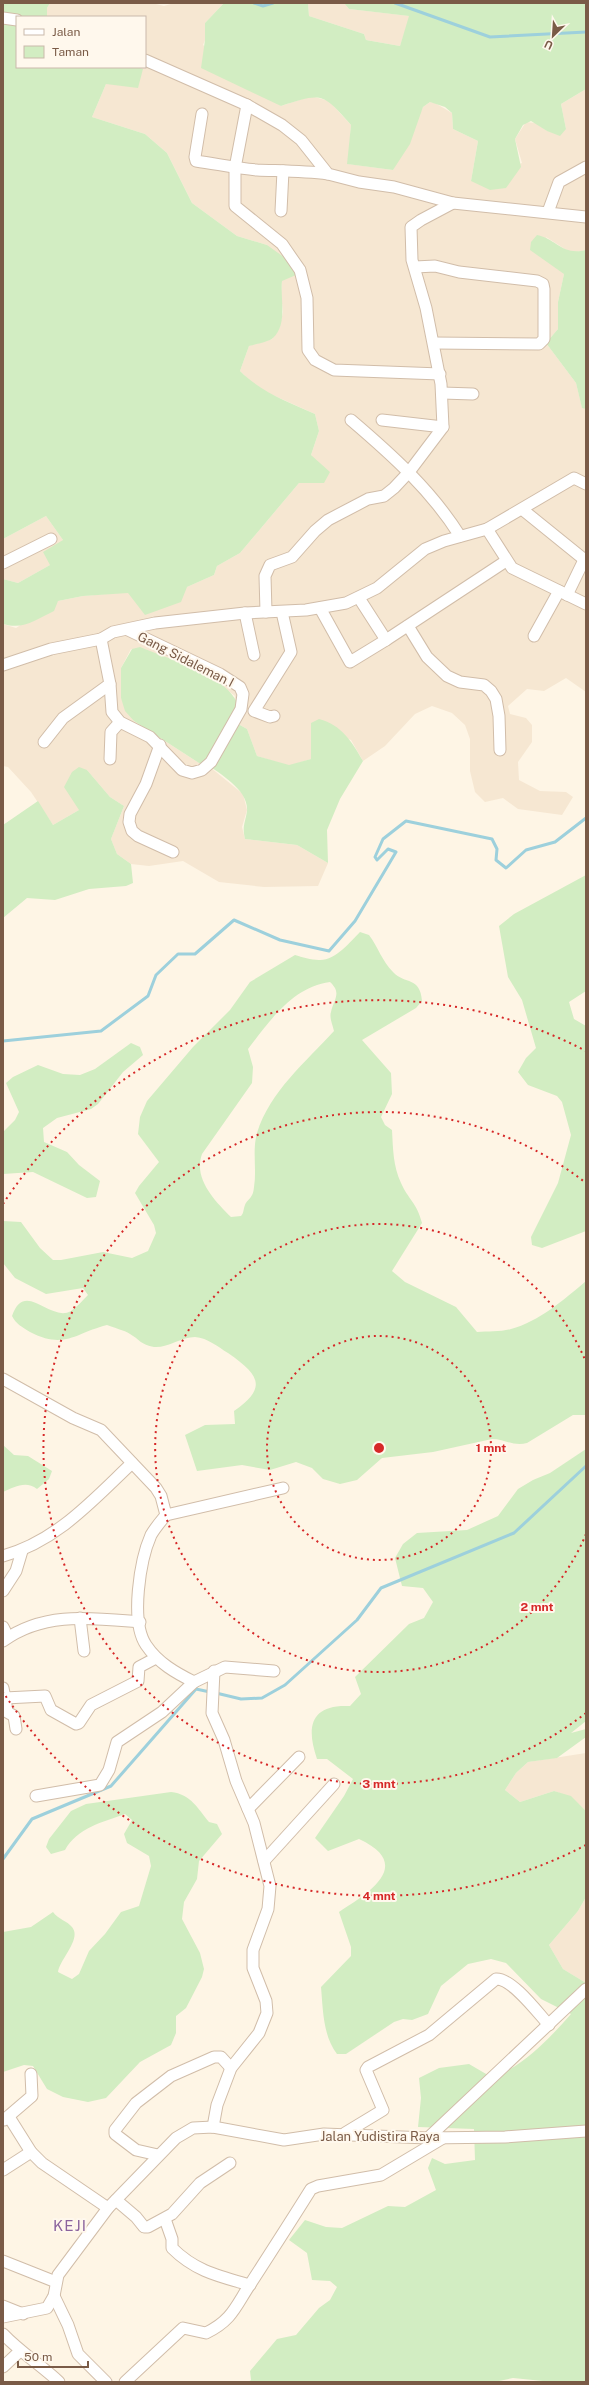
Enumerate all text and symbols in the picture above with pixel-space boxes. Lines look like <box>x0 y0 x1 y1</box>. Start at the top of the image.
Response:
legend <box>16 16 146 68</box>
north arrow <box>533 16 573 56</box>
text: Jalan <box>52 25 81 39</box>
text: U <box>543 38 555 52</box>
text: Taman <box>52 45 89 59</box>
street label: Gang Sidaleman I <box>135 629 236 690</box>
centre of rings <box>372 1441 386 1455</box>
text: 1 mnt <box>476 1441 506 1455</box>
text: 2 mnt <box>521 1600 553 1614</box>
text: 3 mnt <box>362 1777 396 1791</box>
text: 4 mnt <box>362 1889 396 1903</box>
street label: Jalan Yudistira Raya <box>320 2129 440 2144</box>
district label: KEJI <box>53 2217 87 2234</box>
scale bar <box>18 2343 88 2369</box>
text: 50 m <box>24 2350 52 2364</box>

